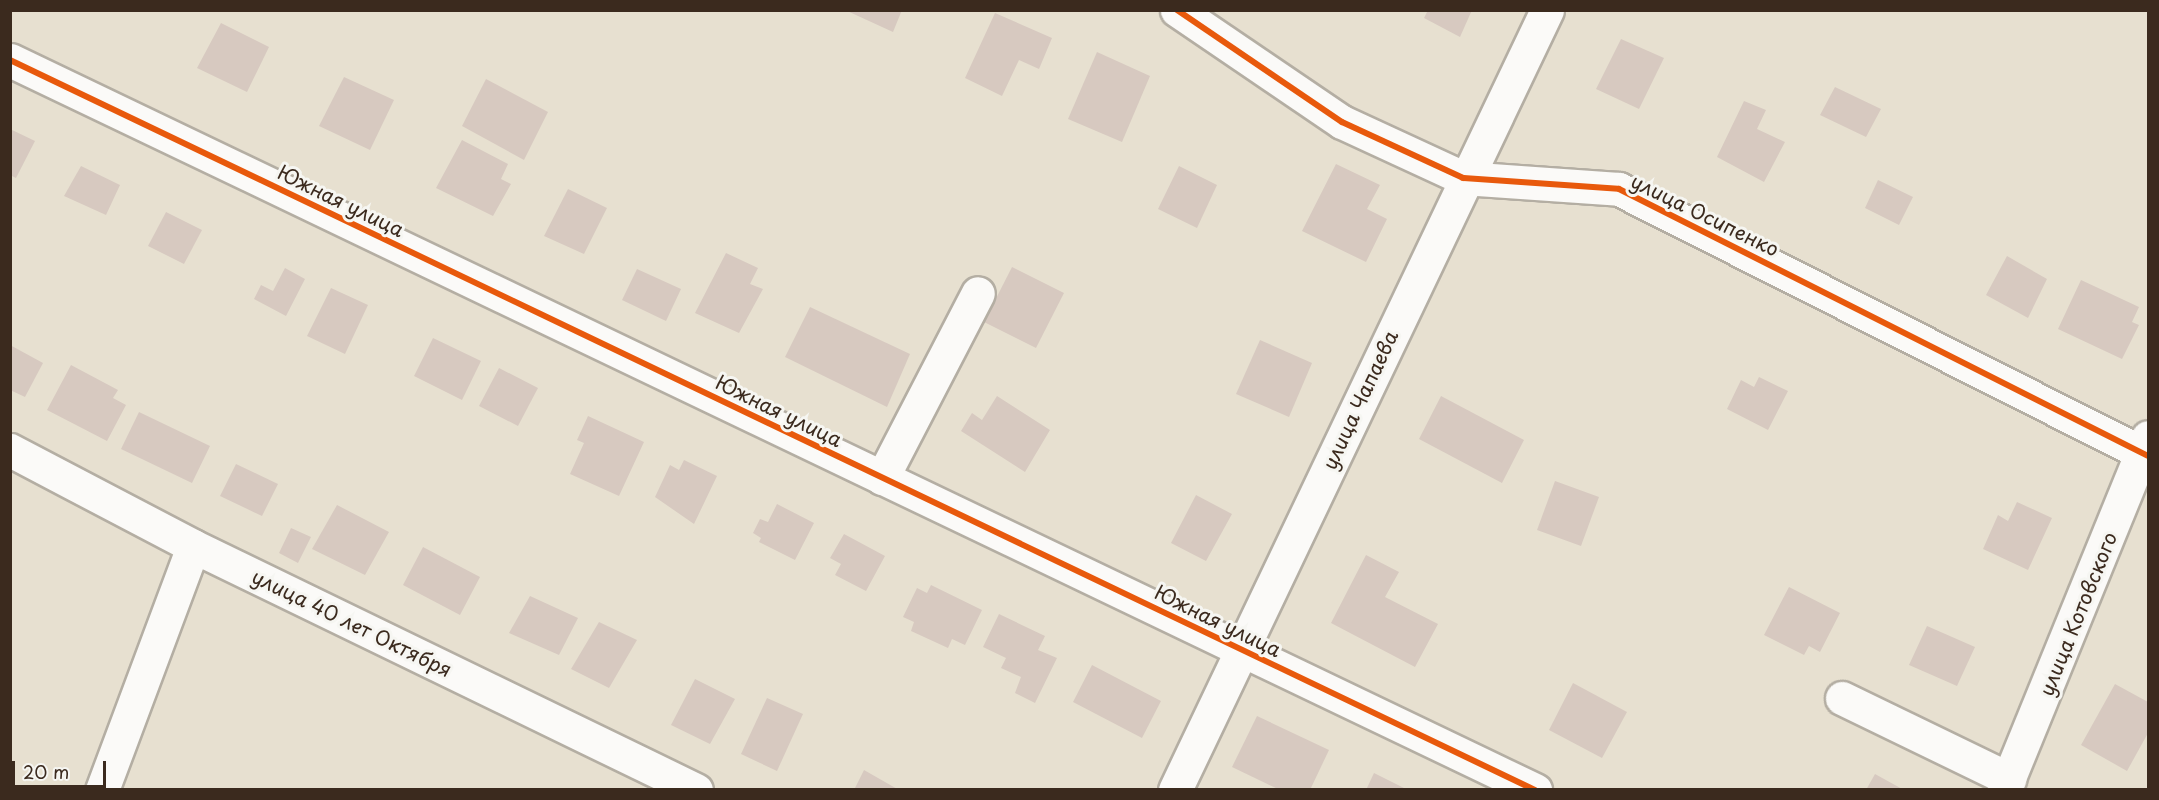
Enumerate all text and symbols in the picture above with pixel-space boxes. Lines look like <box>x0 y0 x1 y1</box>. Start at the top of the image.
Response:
street label: Южная улица <box>273 160 409 242</box>
street label: улица Осипенко <box>1627 169 1783 261</box>
street label: улица Чапаева <box>1317 326 1403 474</box>
street label: Южная улица <box>711 370 847 452</box>
street label: улица Котовского <box>2034 528 2122 700</box>
street label: улица 40 лет Октября <box>247 564 457 682</box>
street label: Южная улица <box>1150 580 1286 662</box>
scale bar <box>15 749 110 787</box>
text: 20 m <box>23 758 69 785</box>

